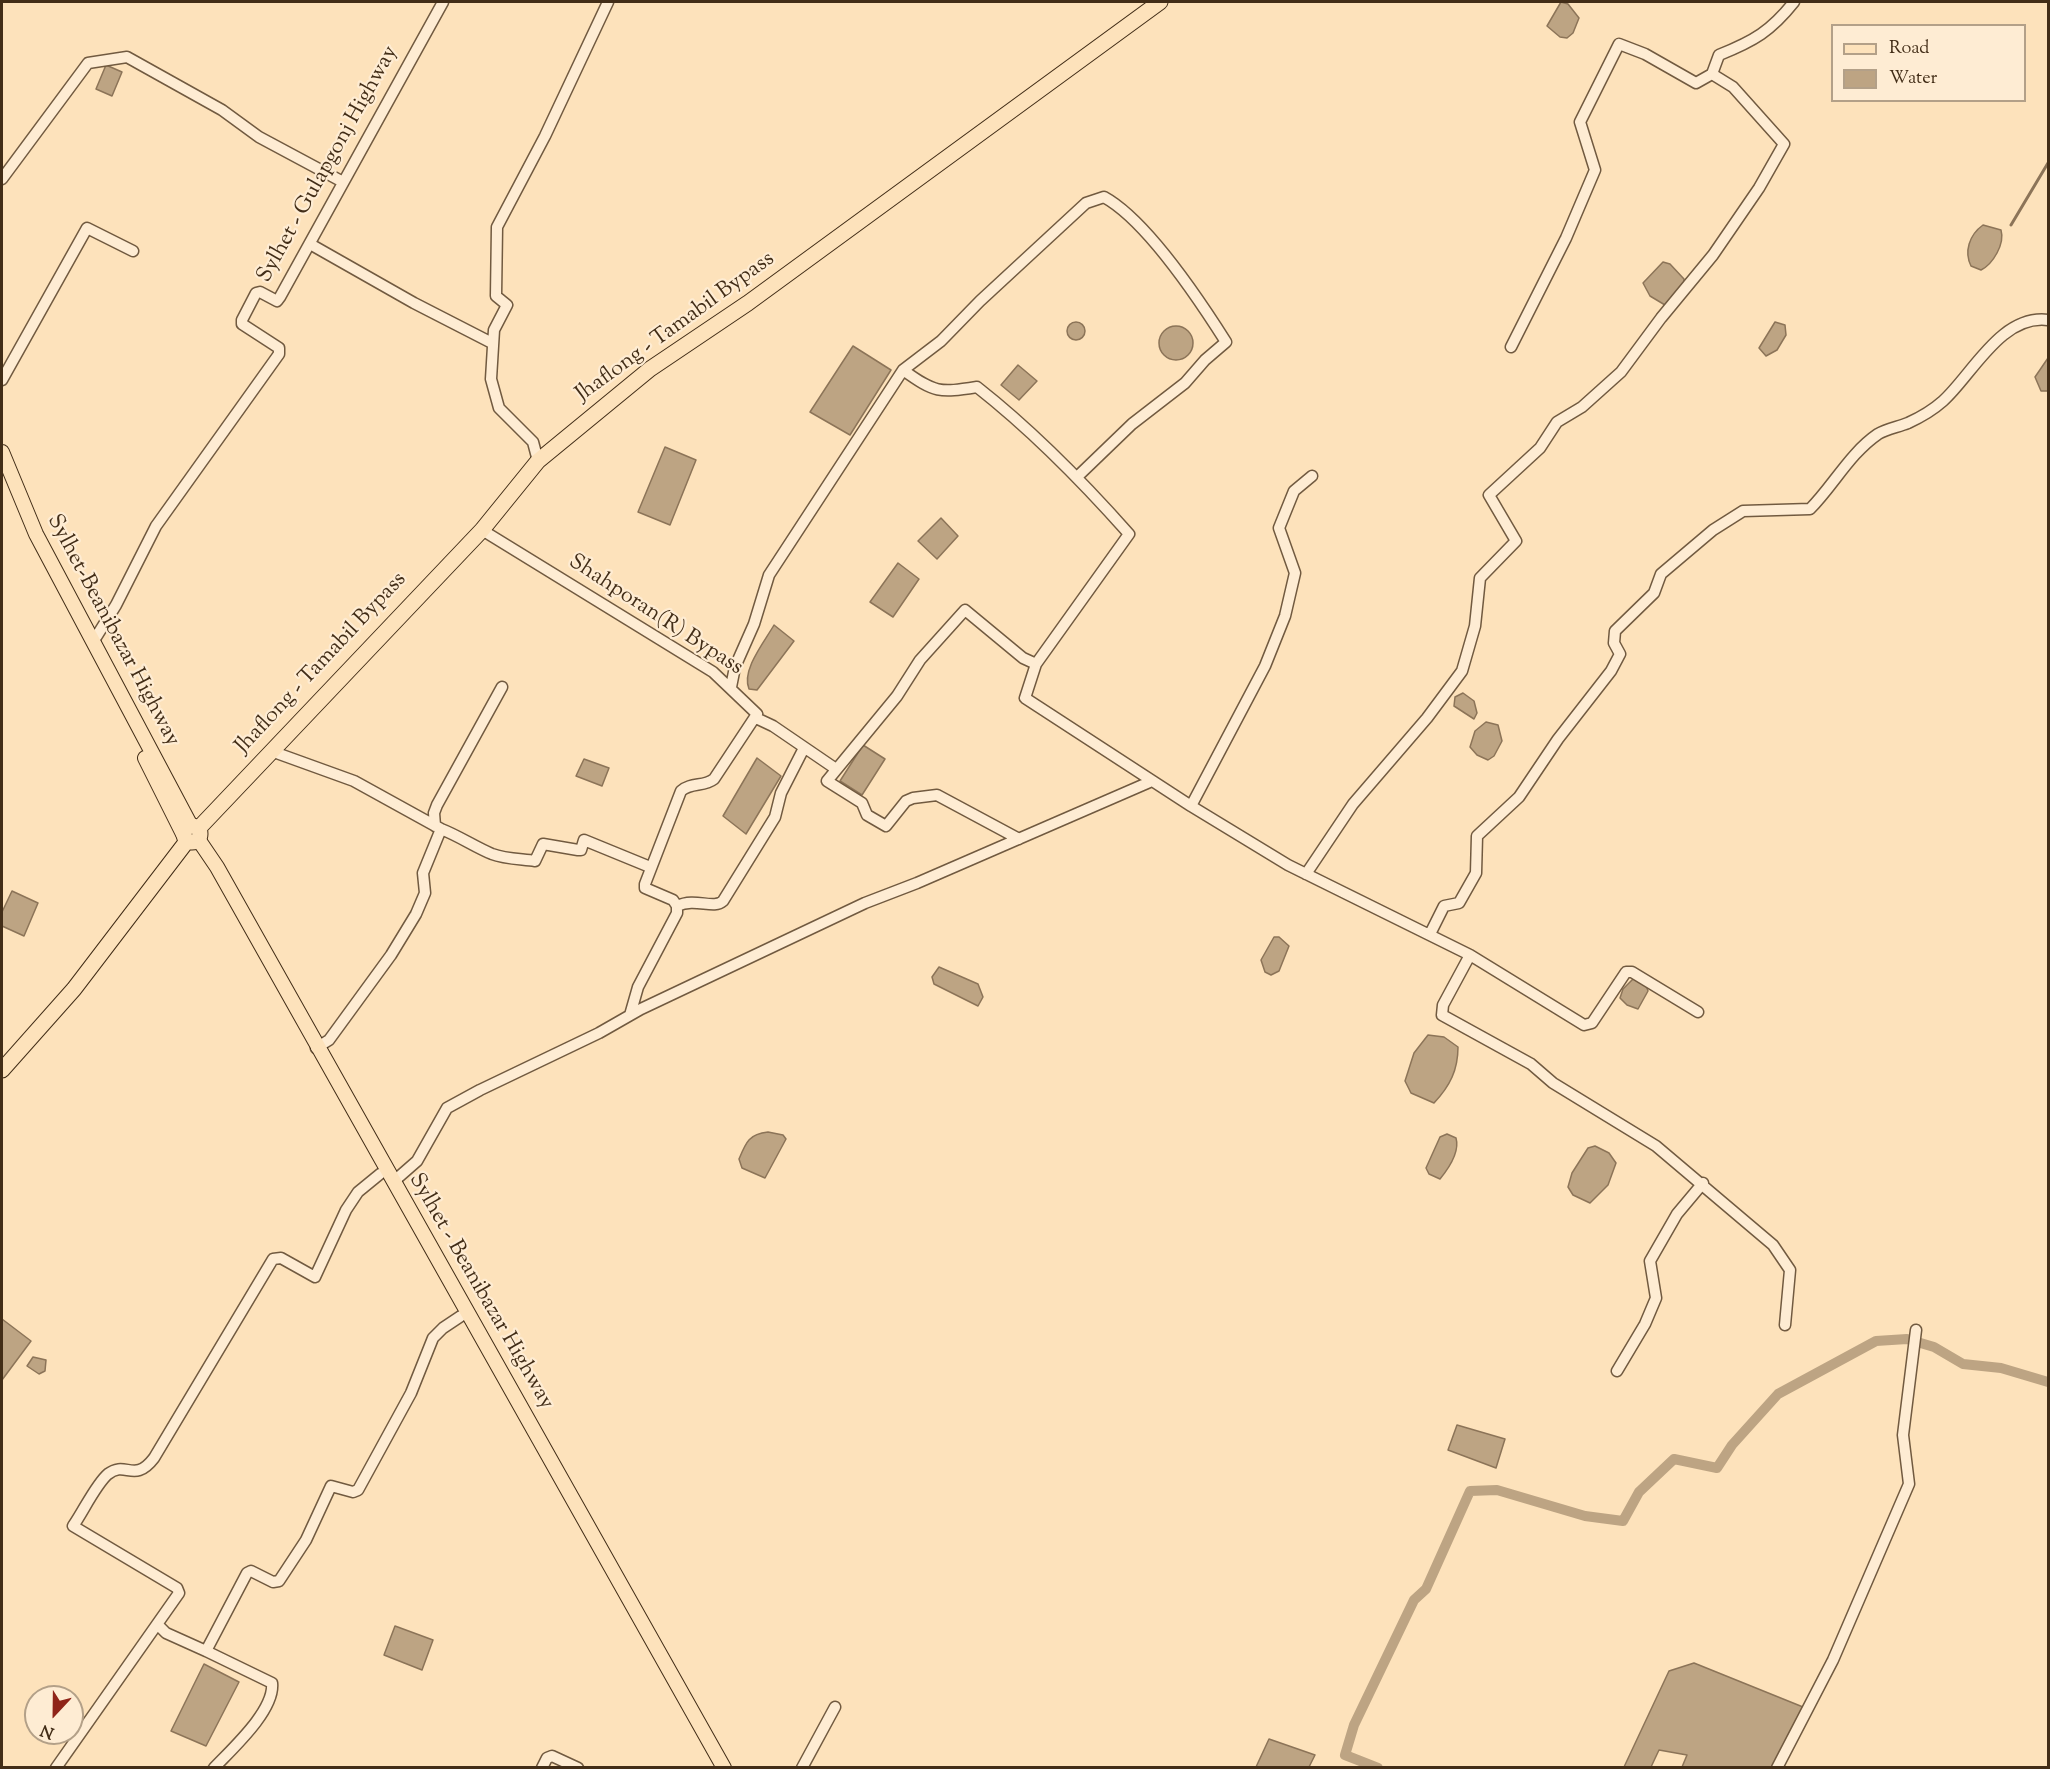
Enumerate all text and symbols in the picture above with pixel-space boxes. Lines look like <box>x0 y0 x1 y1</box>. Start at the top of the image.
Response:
legend <box>1831 24 2026 102</box>
text: Road <box>1889 36 1929 62</box>
street label: Sylhet - Gulapgonj Highway <box>253 42 405 288</box>
text: Water <box>1889 66 1937 92</box>
street label: Jhaflong - Tamabil Bypass <box>572 247 780 409</box>
street label: Sylhet-Beanibazar Highway <box>40 511 184 751</box>
street label: Shahporan(R) Bypass <box>563 550 747 682</box>
street label: Jhaflong - Tamabil Bypass <box>231 568 413 760</box>
street label: Sylhet - Beanibazar Highway <box>402 1169 558 1415</box>
north arrow <box>24 1685 84 1745</box>
text: N <box>38 1717 58 1743</box>

